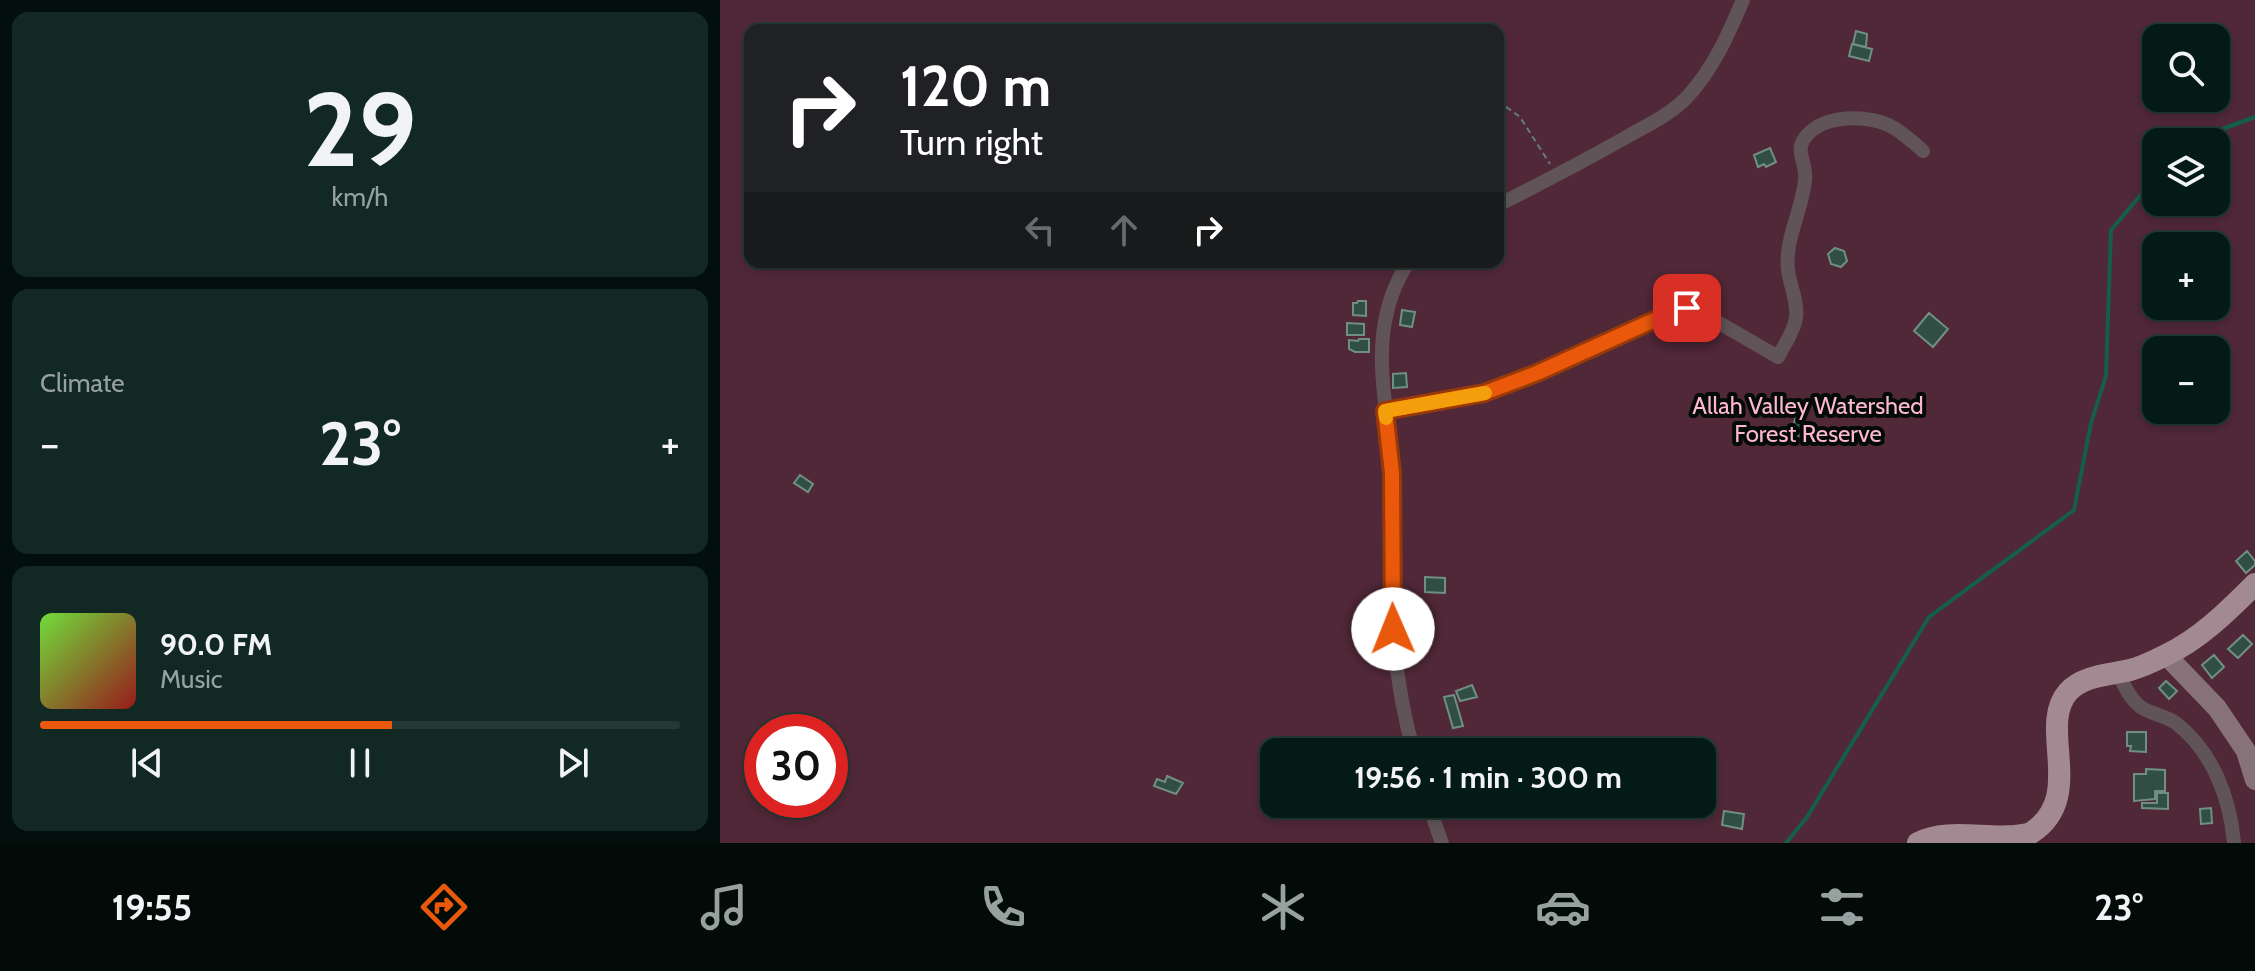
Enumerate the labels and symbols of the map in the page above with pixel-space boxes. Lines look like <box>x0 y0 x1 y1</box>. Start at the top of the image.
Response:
pin <box>1653 274 1721 342</box>
park label: Allah Valley Watershed Forest Reserve <box>1692 391 1924 448</box>
position arrow <box>1351 587 1435 671</box>
speed limit sign: 30 <box>744 714 848 818</box>

